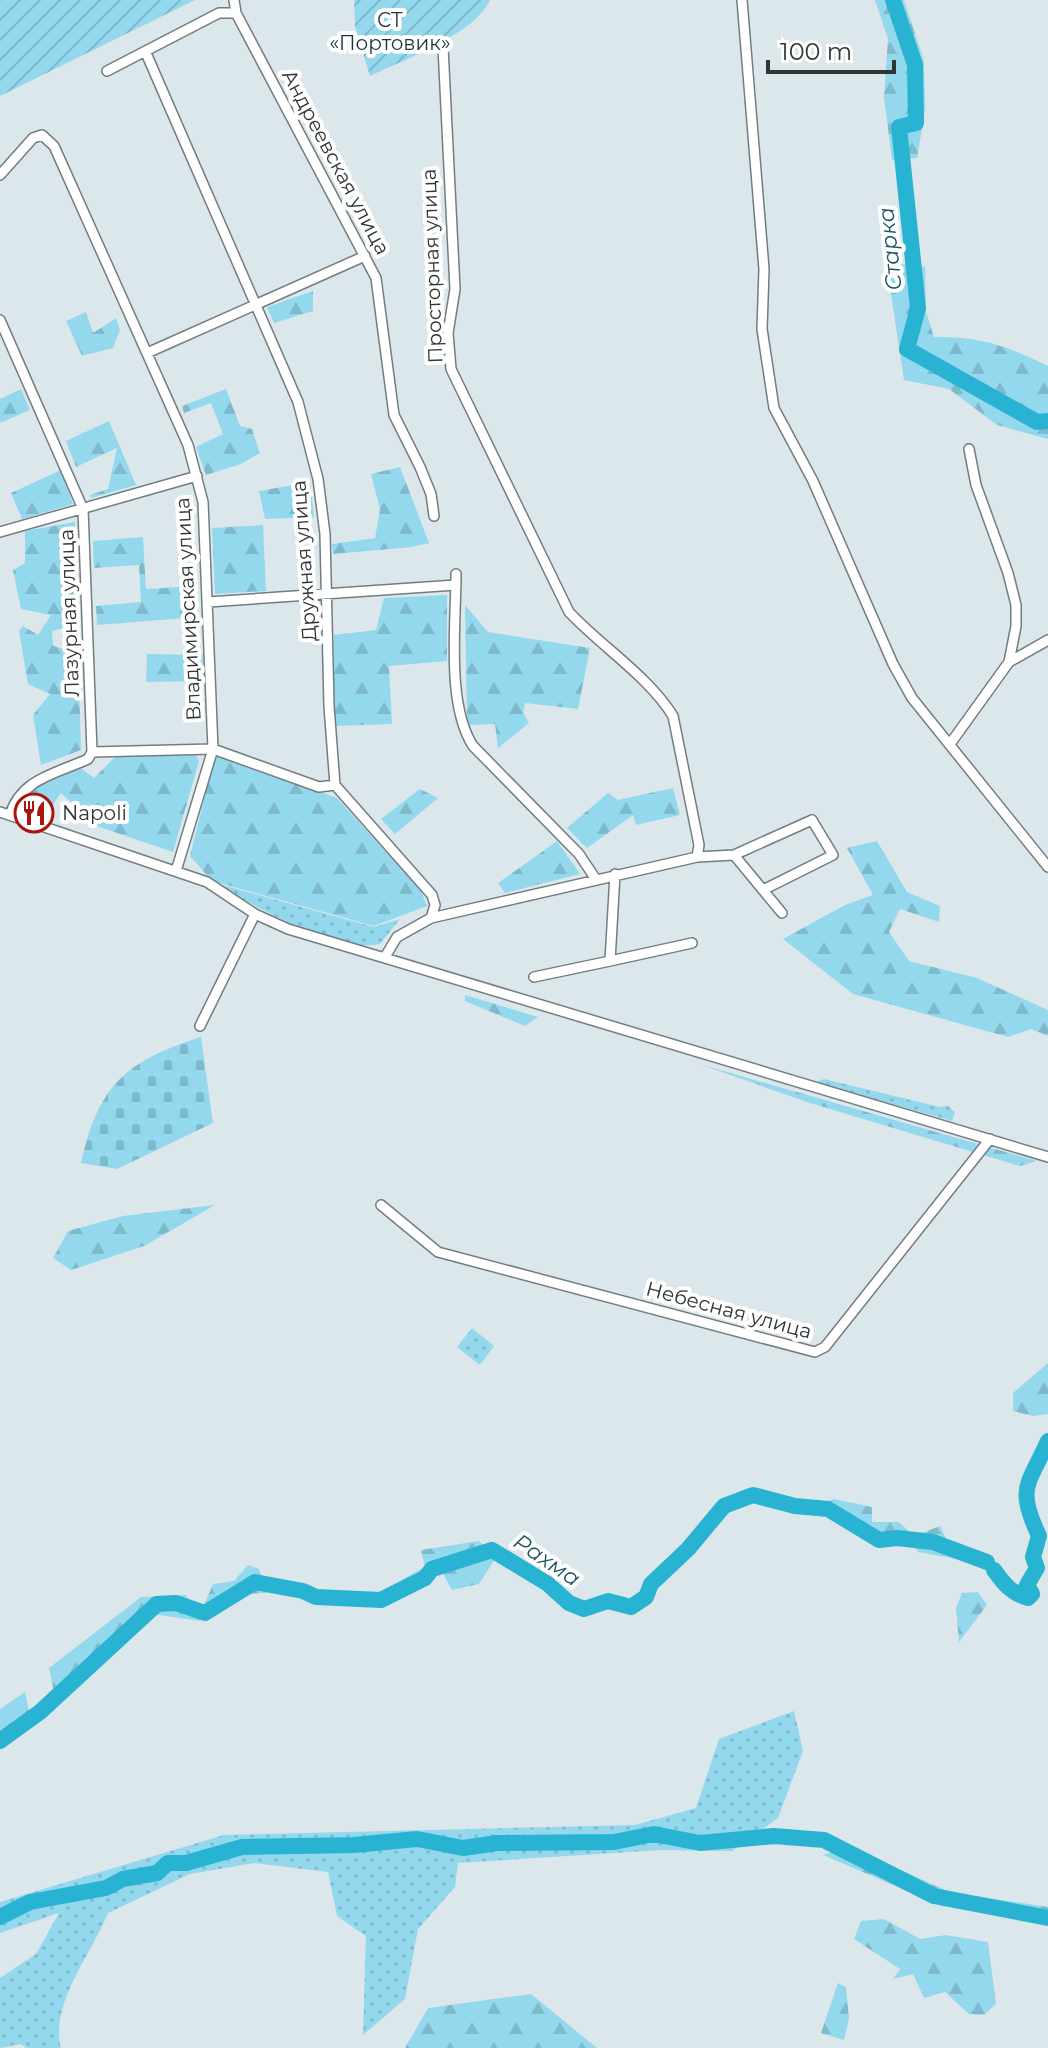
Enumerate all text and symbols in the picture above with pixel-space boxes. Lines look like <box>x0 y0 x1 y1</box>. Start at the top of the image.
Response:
park label: СТ «Портовик» <box>330 8 450 55</box>
scale bar <box>768 24 894 74</box>
text: 100 m <box>780 37 852 66</box>
street label: Андреевская улица <box>277 65 395 259</box>
street label: Просторная улица <box>417 168 447 364</box>
water label: Старка <box>872 206 908 292</box>
street label: Дружная улица <box>286 480 322 642</box>
street label: Владимирская улица <box>170 497 206 721</box>
street label: Лазурная улица <box>54 529 84 697</box>
restaurant icon: Napoli <box>13 792 55 834</box>
place label: Napoli <box>62 801 127 825</box>
street label: Небесная улица <box>644 1276 814 1344</box>
water label: Рахма <box>508 1528 586 1592</box>

